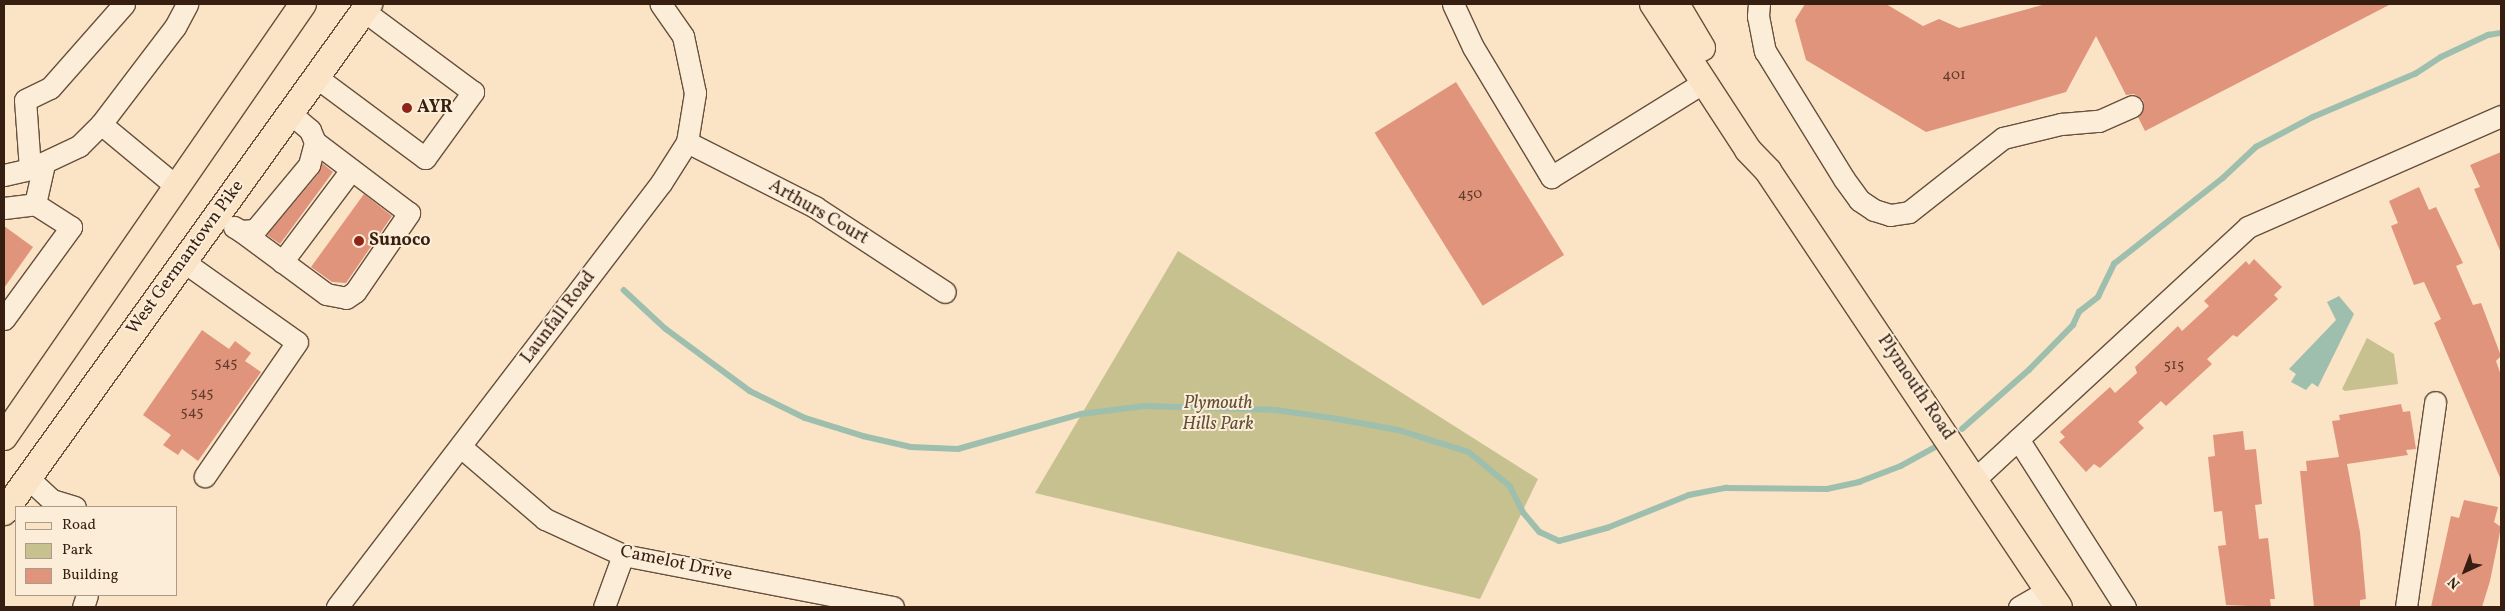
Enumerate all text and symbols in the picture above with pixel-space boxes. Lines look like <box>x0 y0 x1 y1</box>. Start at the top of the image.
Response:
house number: 401 <box>1942 67 1966 85</box>
place label: AYR <box>417 97 453 119</box>
marker: AYR <box>401 102 413 114</box>
street label: Arthurs Court <box>764 176 872 250</box>
street label: West Germantown Pike <box>123 177 249 339</box>
house number: 450 <box>1458 186 1482 204</box>
place label: Sunoco <box>369 230 431 252</box>
marker: Sunoco <box>353 235 365 247</box>
street label: Launfall Road <box>517 268 601 368</box>
street label: Plymouth Road <box>1872 331 1958 445</box>
house number: 545 <box>215 355 237 373</box>
house number: 515 <box>2164 357 2184 375</box>
house number: 545 <box>191 385 213 403</box>
park label: Plymouth Hills Park <box>1182 394 1254 436</box>
house number: 545 <box>181 404 203 422</box>
legend <box>15 506 178 596</box>
text: Road <box>62 515 96 536</box>
text: Park <box>62 540 93 561</box>
street label: Camelot Drive <box>618 542 734 586</box>
north arrow <box>2440 546 2490 596</box>
text: Building <box>62 565 118 586</box>
text: N <box>2444 572 2465 593</box>

